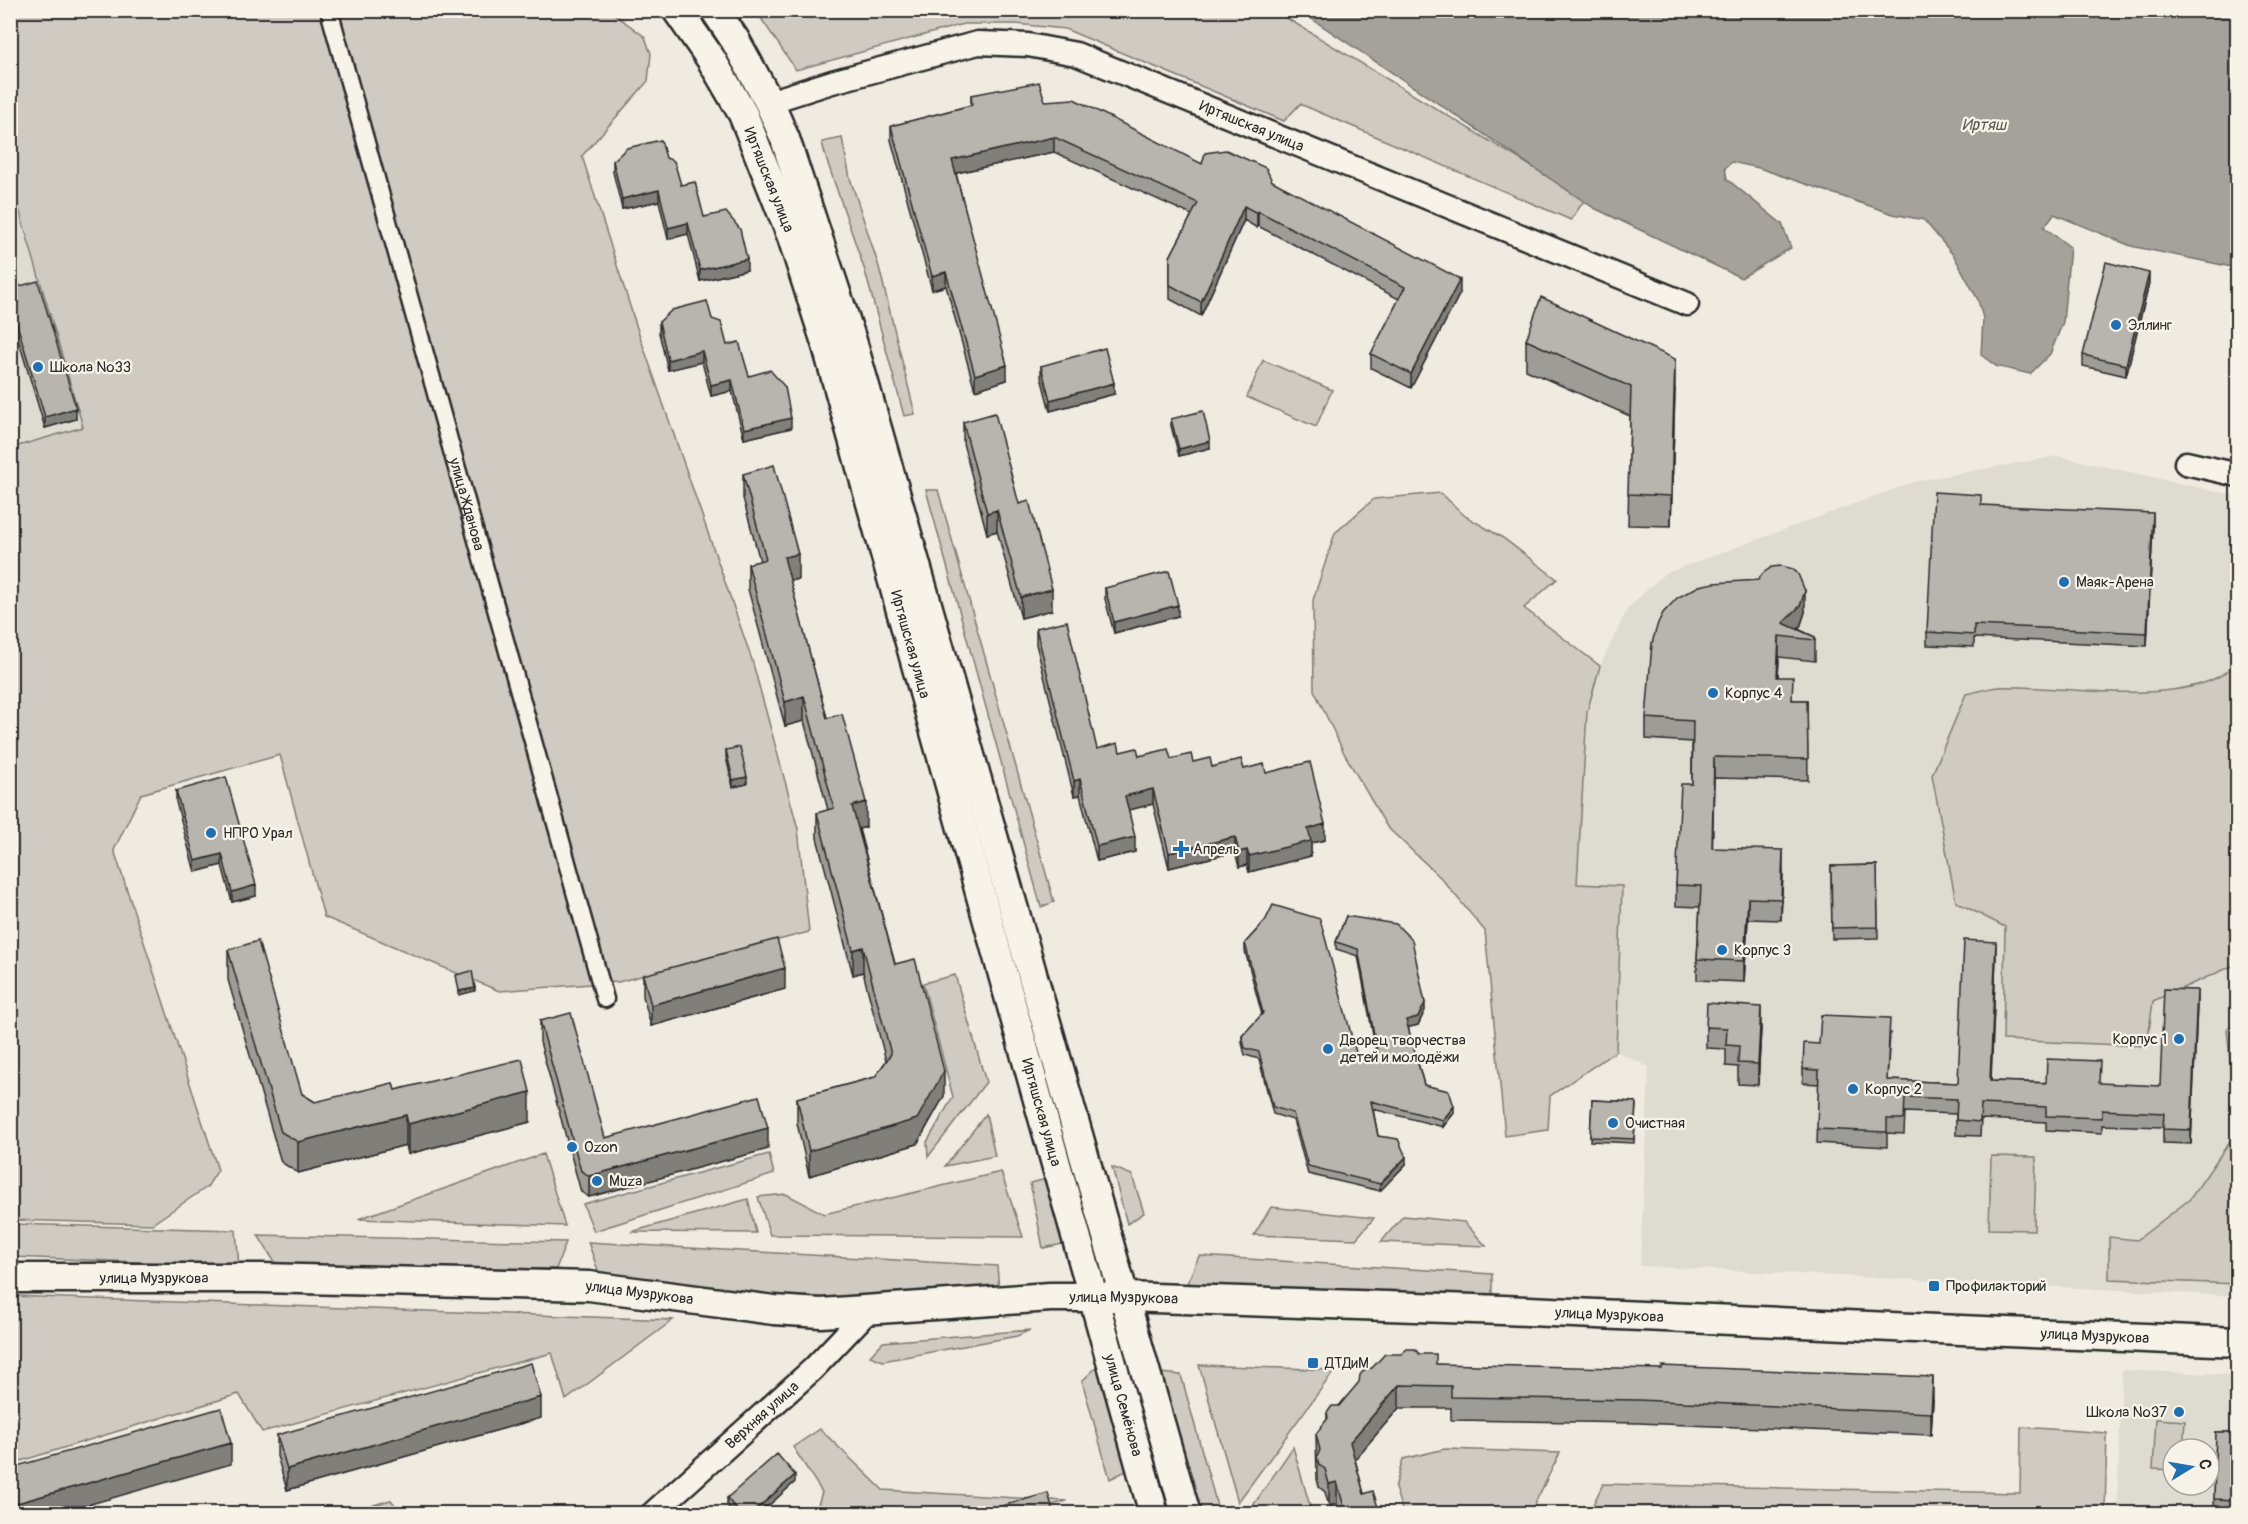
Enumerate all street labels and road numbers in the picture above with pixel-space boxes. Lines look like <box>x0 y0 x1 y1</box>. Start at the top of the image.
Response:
street label: Иртяшская улица <box>1196 96 1307 156</box>
street label: Иртяшская улица <box>739 125 798 235</box>
street label: улица Жданова <box>444 455 488 553</box>
street label: Иртяшская улица <box>886 588 934 701</box>
street label: Иртяшская улица <box>1017 1056 1065 1169</box>
street label: улица Музрукова <box>99 1269 208 1288</box>
street label: улица Музрукова <box>584 1277 695 1309</box>
street label: улица Музрукова <box>1068 1288 1178 1309</box>
street label: улица Музрукова <box>1554 1303 1664 1327</box>
street label: улица Музрукова <box>2039 1324 2150 1348</box>
street label: улица Семёнова <box>1099 1351 1146 1459</box>
street label: Верхняя улица <box>721 1377 803 1453</box>

